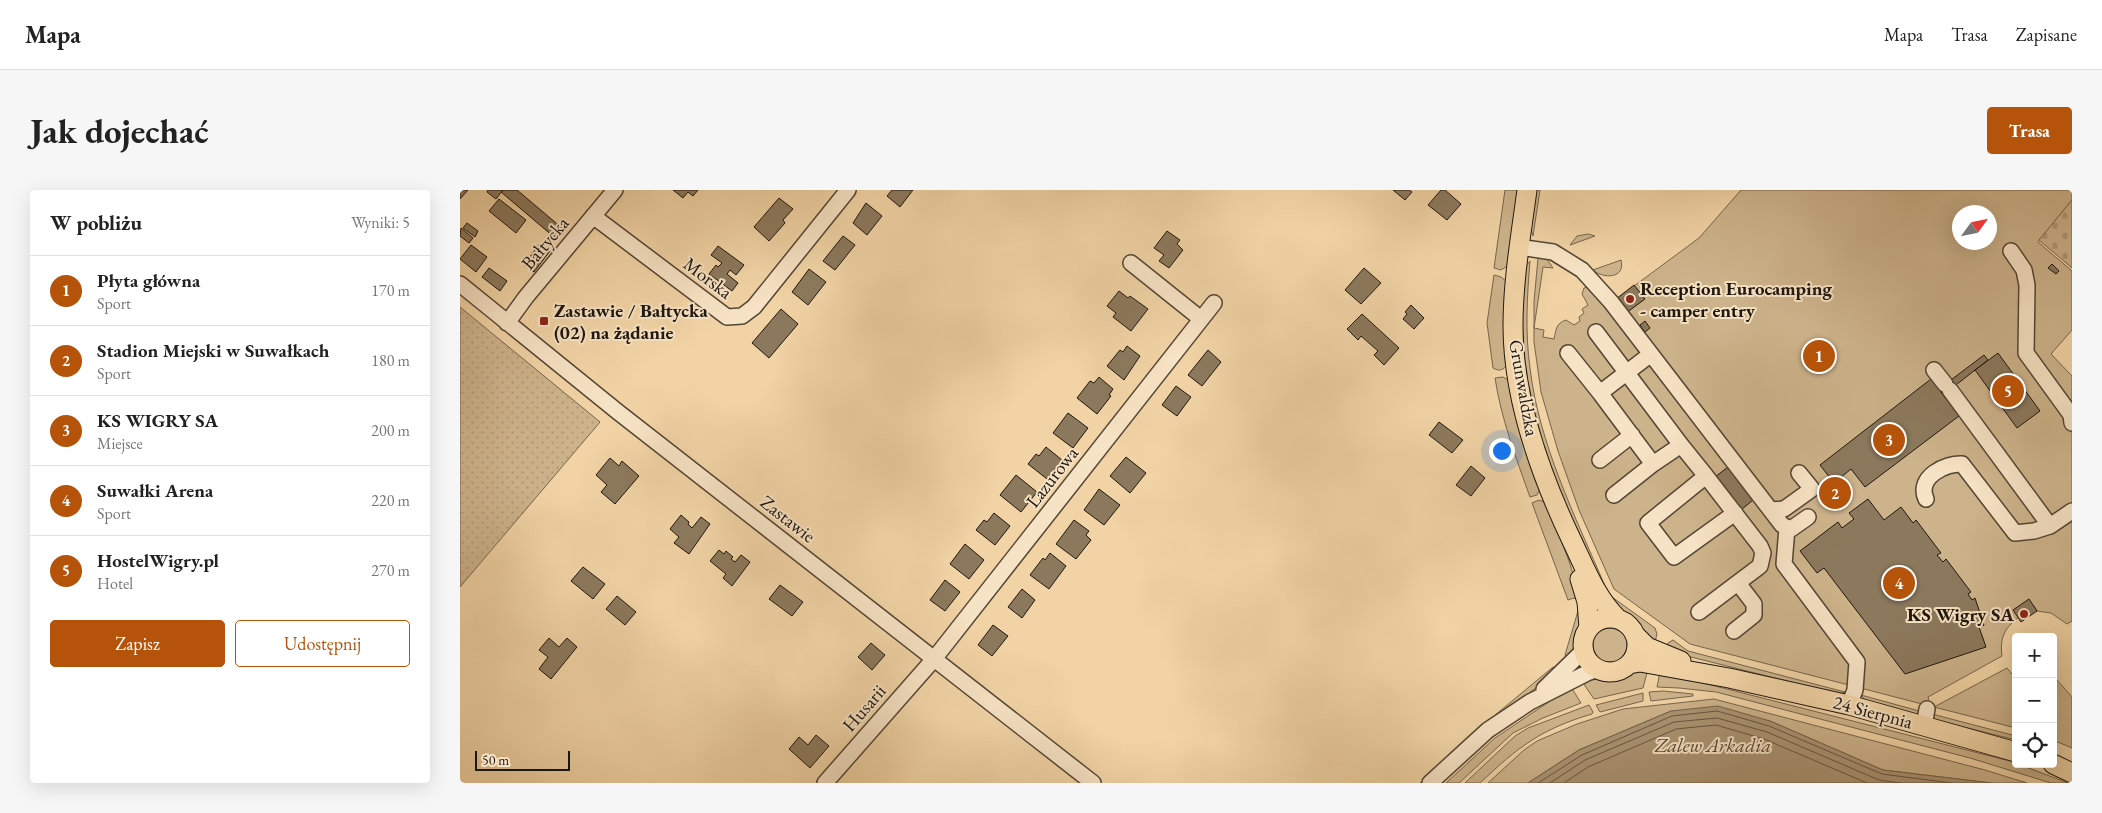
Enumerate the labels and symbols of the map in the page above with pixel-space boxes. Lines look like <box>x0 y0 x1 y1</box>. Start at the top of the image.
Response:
north arrow <box>1952 205 1997 250</box>
street label: Bałtycka <box>515 211 575 275</box>
street label: Morska <box>678 251 738 305</box>
place label: Reception Eurocamping - camper entry <box>1640 276 1832 323</box>
marker: Reception Eurocamping - camper entry <box>1624 293 1636 305</box>
place label: Zastawie / Bałtycka (02) na żądanie <box>554 298 708 345</box>
marker: Zastawie / Bałtycka (02) na żądanie <box>538 315 550 327</box>
pin: 1 <box>1803 337 1835 375</box>
street label: Grunwaldzka <box>1503 338 1545 439</box>
pin: 5 <box>1992 372 2024 410</box>
pin: 3 <box>1873 421 1905 459</box>
your location <box>1489 438 1515 464</box>
street label: Lazurowa <box>1020 441 1084 513</box>
pin: 2 <box>1819 474 1851 512</box>
street label: Zastawie <box>755 490 821 548</box>
pin: 4 <box>1883 564 1915 602</box>
place label: KS Wigry SA <box>1907 602 2014 627</box>
marker: KS Wigry SA <box>2018 608 2030 620</box>
street label: Husarii <box>837 679 892 737</box>
street label: 24 Sierpnia <box>1830 689 1916 735</box>
water label: Zalew Arkadia <box>1654 732 1771 758</box>
scale bar <box>475 748 570 771</box>

